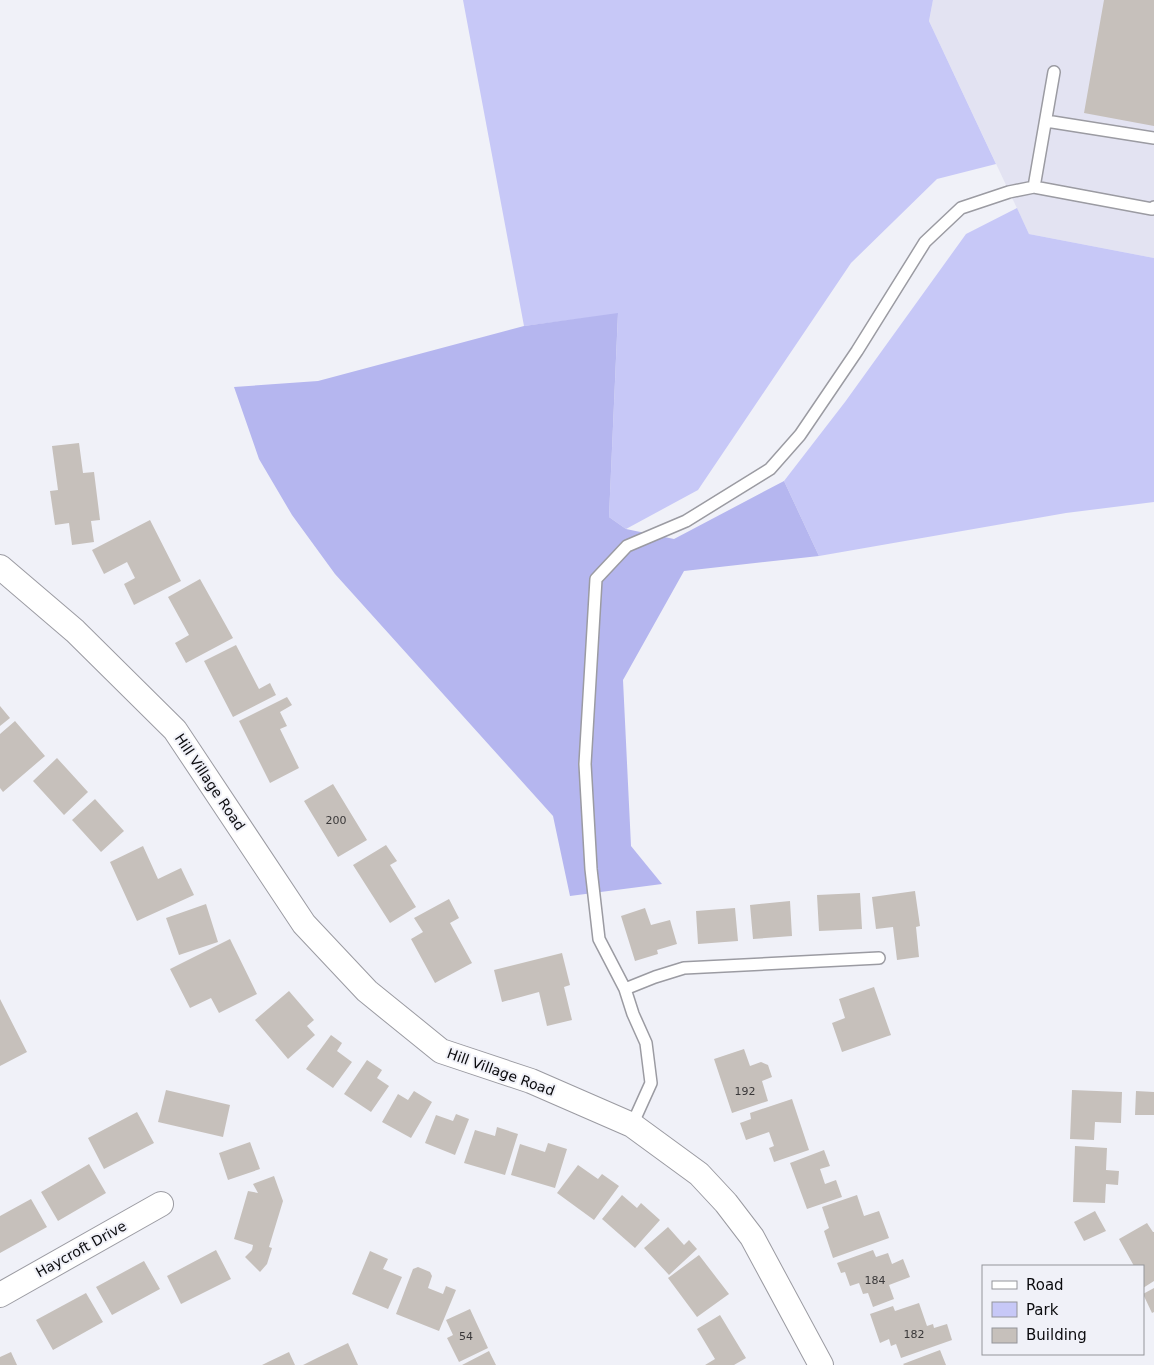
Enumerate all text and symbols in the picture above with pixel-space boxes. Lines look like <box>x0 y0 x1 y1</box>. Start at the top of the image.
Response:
street label: Hill Village Road <box>172 731 248 833</box>
house number: 200 <box>326 814 347 827</box>
street label: Hill Village Road <box>445 1045 557 1099</box>
house number: 192 <box>735 1085 756 1098</box>
street label: Haycroft Drive <box>33 1218 129 1280</box>
legend <box>982 1265 1144 1355</box>
house number: 184 <box>865 1274 886 1287</box>
text: Road <box>1026 1276 1064 1294</box>
text: Park <box>1026 1301 1059 1319</box>
text: Building <box>1026 1326 1087 1344</box>
house number: 182 <box>904 1328 925 1341</box>
house number: 54 <box>459 1330 473 1343</box>

